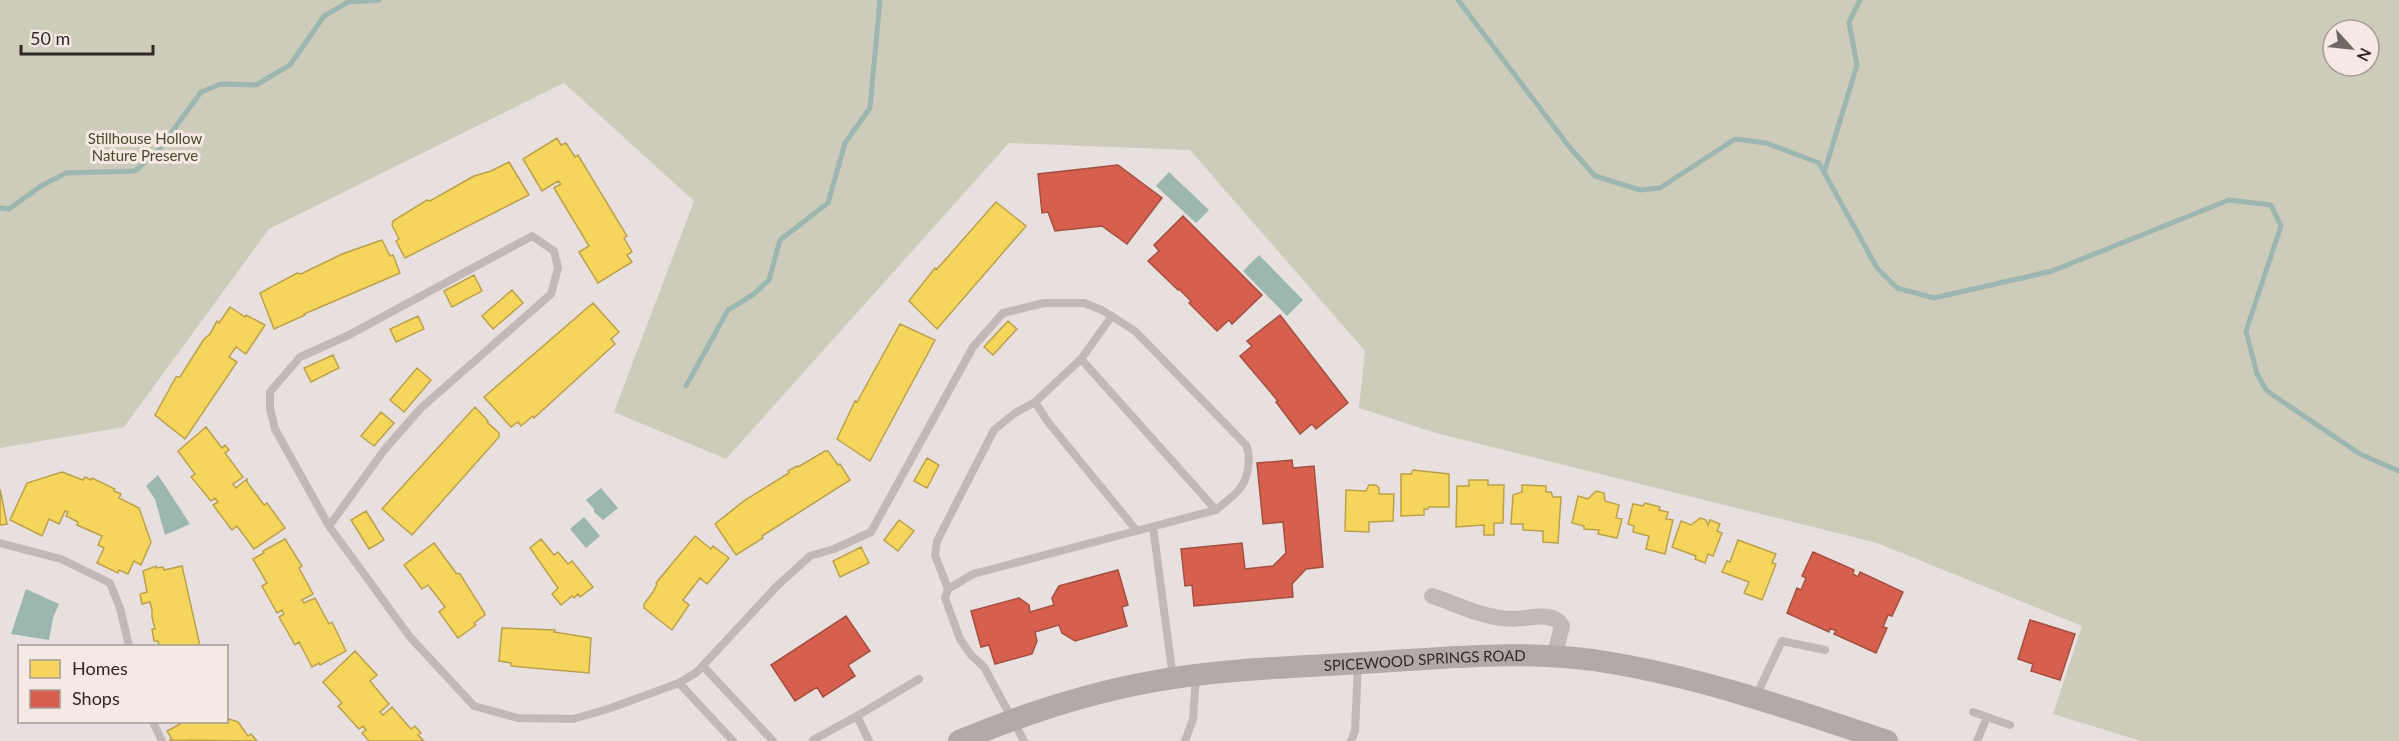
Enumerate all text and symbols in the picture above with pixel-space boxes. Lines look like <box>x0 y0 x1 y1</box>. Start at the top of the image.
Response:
scale bar <box>21 18 153 56</box>
north arrow <box>2321 18 2381 78</box>
text: 50 m <box>30 27 70 49</box>
text: N <box>2354 45 2376 65</box>
park label: Stillhouse Hollow Nature Preserve <box>88 129 203 164</box>
legend <box>18 645 228 723</box>
street label: SPICEWOOD SPRINGS ROAD <box>1323 646 1526 674</box>
text: Homes <box>72 657 128 679</box>
text: Shops <box>72 687 120 709</box>

